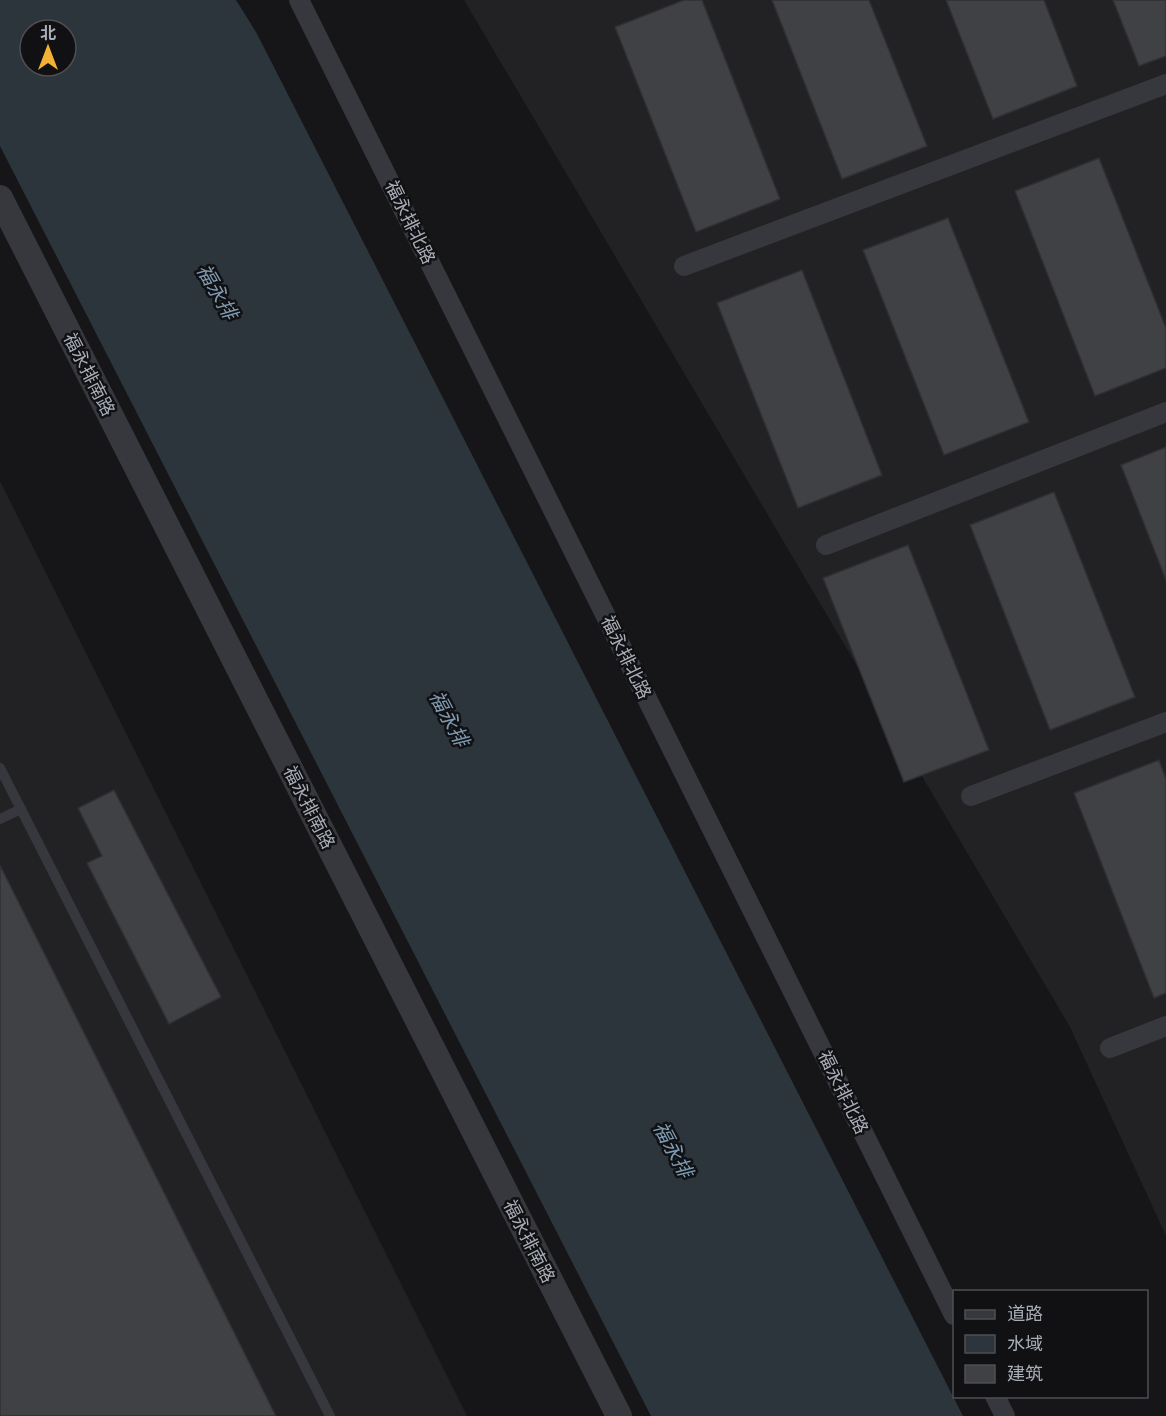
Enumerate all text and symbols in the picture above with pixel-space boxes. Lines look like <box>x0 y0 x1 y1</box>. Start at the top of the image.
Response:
north arrow <box>18 18 78 78</box>
text: 北 <box>40 23 56 42</box>
street label: 福永排北路 <box>381 177 441 267</box>
water label: 福永排 <box>193 259 245 326</box>
street label: 福永排南路 <box>60 329 120 419</box>
street label: 福永排北路 <box>597 612 657 702</box>
water label: 福永排 <box>425 686 476 753</box>
street label: 福永排南路 <box>280 762 340 852</box>
street label: 福永排北路 <box>814 1047 874 1137</box>
water label: 福永排 <box>649 1117 700 1184</box>
street label: 福永排南路 <box>500 1196 560 1286</box>
legend <box>953 1290 1148 1398</box>
text: 道路 <box>1007 1302 1043 1324</box>
text: 水域 <box>1007 1332 1043 1354</box>
text: 建筑 <box>1007 1362 1043 1384</box>

